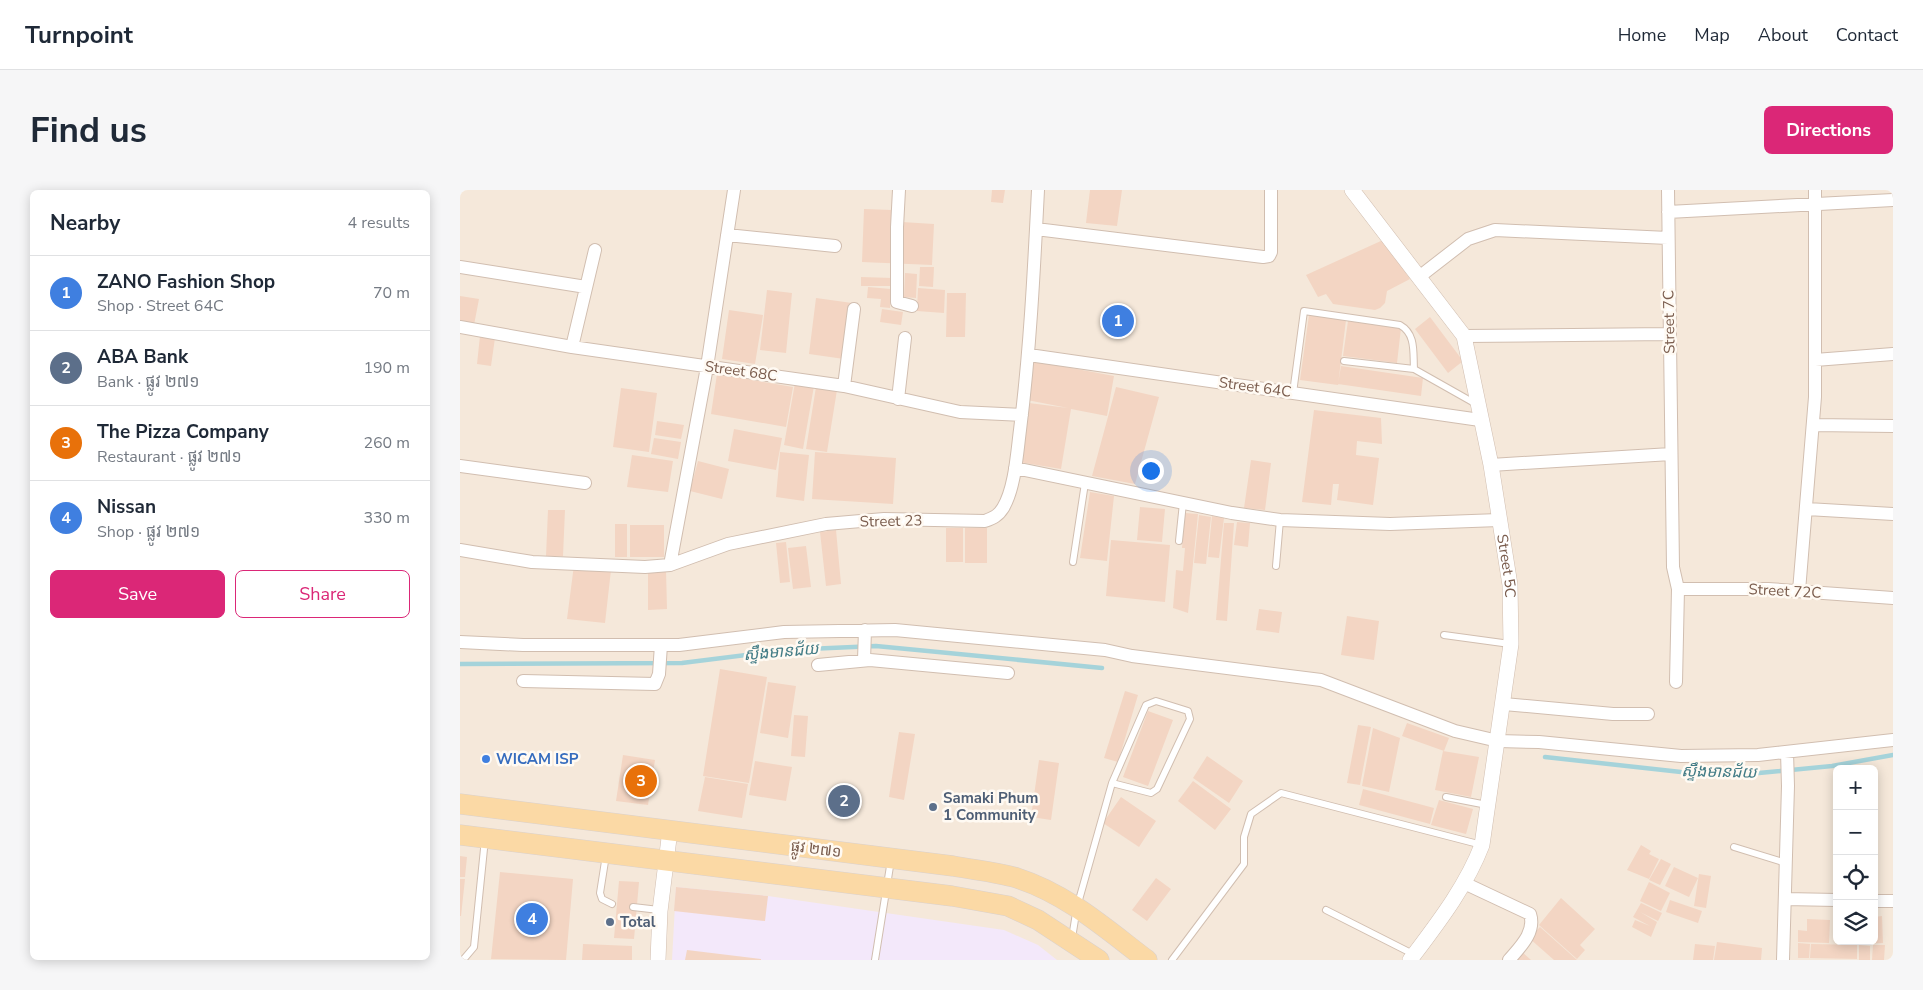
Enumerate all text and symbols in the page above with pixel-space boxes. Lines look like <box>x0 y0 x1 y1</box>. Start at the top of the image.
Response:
text: Turnpoint <box>25 19 133 51</box>
text: Home <box>1618 23 1666 47</box>
text: Map <box>1694 23 1730 47</box>
text: About <box>1758 23 1808 47</box>
text: Contact <box>1836 23 1898 47</box>
button: Directions <box>1764 106 1893 154</box>
text: Find us <box>30 107 147 154</box>
text: Nearby <box>50 209 120 237</box>
text: 4 results <box>348 212 410 234</box>
text: ZANO Fashion Shop <box>97 269 275 295</box>
text: 1 <box>61 282 71 304</box>
text: 70 m <box>373 282 410 304</box>
street label: Street 7C <box>1658 290 1680 354</box>
text: Shop · Street 64C <box>97 295 224 317</box>
pin: 1 <box>1102 302 1134 340</box>
text: ABA Bank <box>97 344 188 370</box>
street label: Street 68C <box>704 356 778 386</box>
text: 2 <box>61 357 71 379</box>
text: 190 m <box>363 357 410 379</box>
text: Bank · ផ្លូវ ២៧១ <box>97 371 199 393</box>
street label: Street 64C <box>1218 372 1292 402</box>
text: The Pizza Company <box>97 419 269 445</box>
text: 3 <box>61 432 71 454</box>
text: 260 m <box>363 432 410 454</box>
text: Restaurant · ផ្លូវ ២៧១ <box>97 446 242 468</box>
your location <box>1138 458 1164 484</box>
text: Nissan <box>97 494 156 520</box>
text: 4 <box>61 507 71 529</box>
text: 330 m <box>363 507 410 529</box>
street label: Street 23 <box>859 510 923 532</box>
text: Shop · ផ្លូវ ២៧១ <box>97 521 200 543</box>
street label: Street 5C <box>1492 533 1520 598</box>
button: Save <box>50 570 225 618</box>
button: Share <box>235 570 410 618</box>
street label: Street 72C <box>1748 579 1822 603</box>
water label: ស្ទឹងមានជ័យ <box>743 638 821 666</box>
place label: WICAM ISP <box>496 749 579 769</box>
marker: WICAM ISP <box>480 753 492 765</box>
water label: ស្ទឹងមានជ័យ <box>1681 760 1759 784</box>
pin: 3 <box>625 762 657 800</box>
map controls <box>1833 765 1878 945</box>
button: + <box>1833 765 1878 810</box>
pin: 2 <box>828 782 860 820</box>
place label: Samaki Phum 1 Community <box>943 788 1038 825</box>
marker: Samaki Phum 1 Community <box>927 801 939 813</box>
button: − <box>1833 810 1878 855</box>
street label: ផ្លូវ ២៧១ <box>789 836 842 865</box>
button: locate <box>1833 855 1878 900</box>
pin: 4 <box>516 900 548 938</box>
button: layers <box>1833 900 1878 945</box>
place label: Total <box>620 912 656 932</box>
marker: Total <box>604 916 616 928</box>

